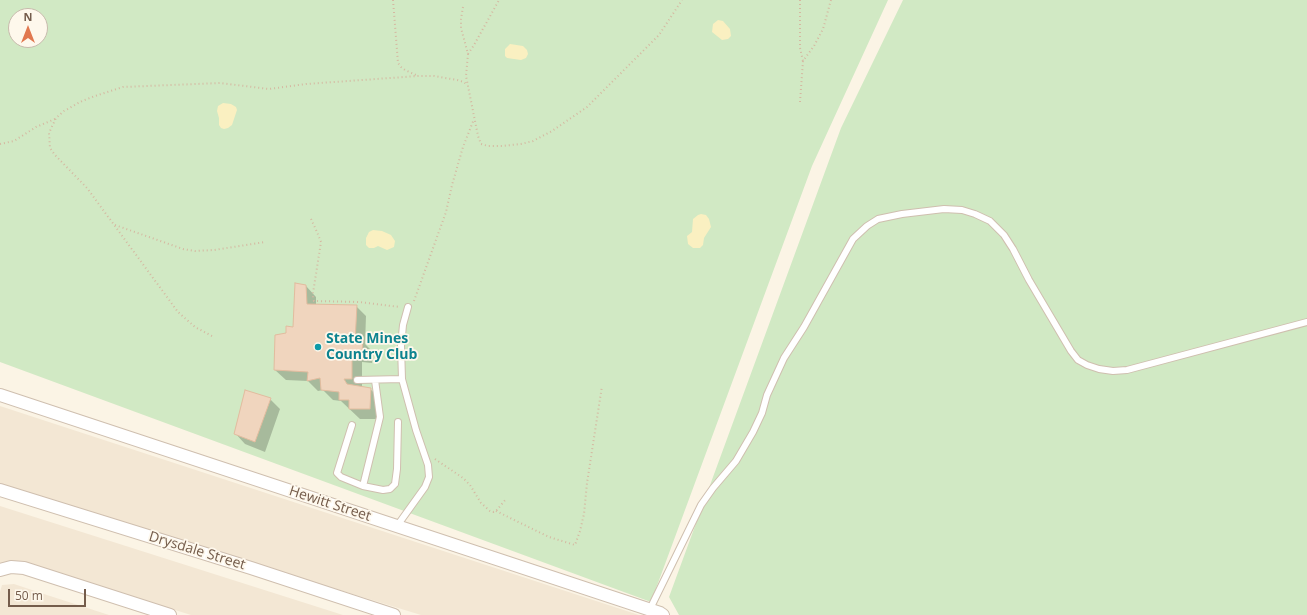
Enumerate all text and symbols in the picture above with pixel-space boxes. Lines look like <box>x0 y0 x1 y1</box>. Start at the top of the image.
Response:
north arrow <box>8 8 48 48</box>
text: N <box>24 9 32 24</box>
place label: State Mines Country Club <box>326 331 417 364</box>
marker: State Mines Country Club <box>313 342 323 352</box>
street label: Hewitt Street <box>287 483 373 525</box>
street label: Drysdale Street <box>147 528 247 574</box>
scale bar <box>10 581 88 607</box>
text: 50 m <box>15 587 43 604</box>

